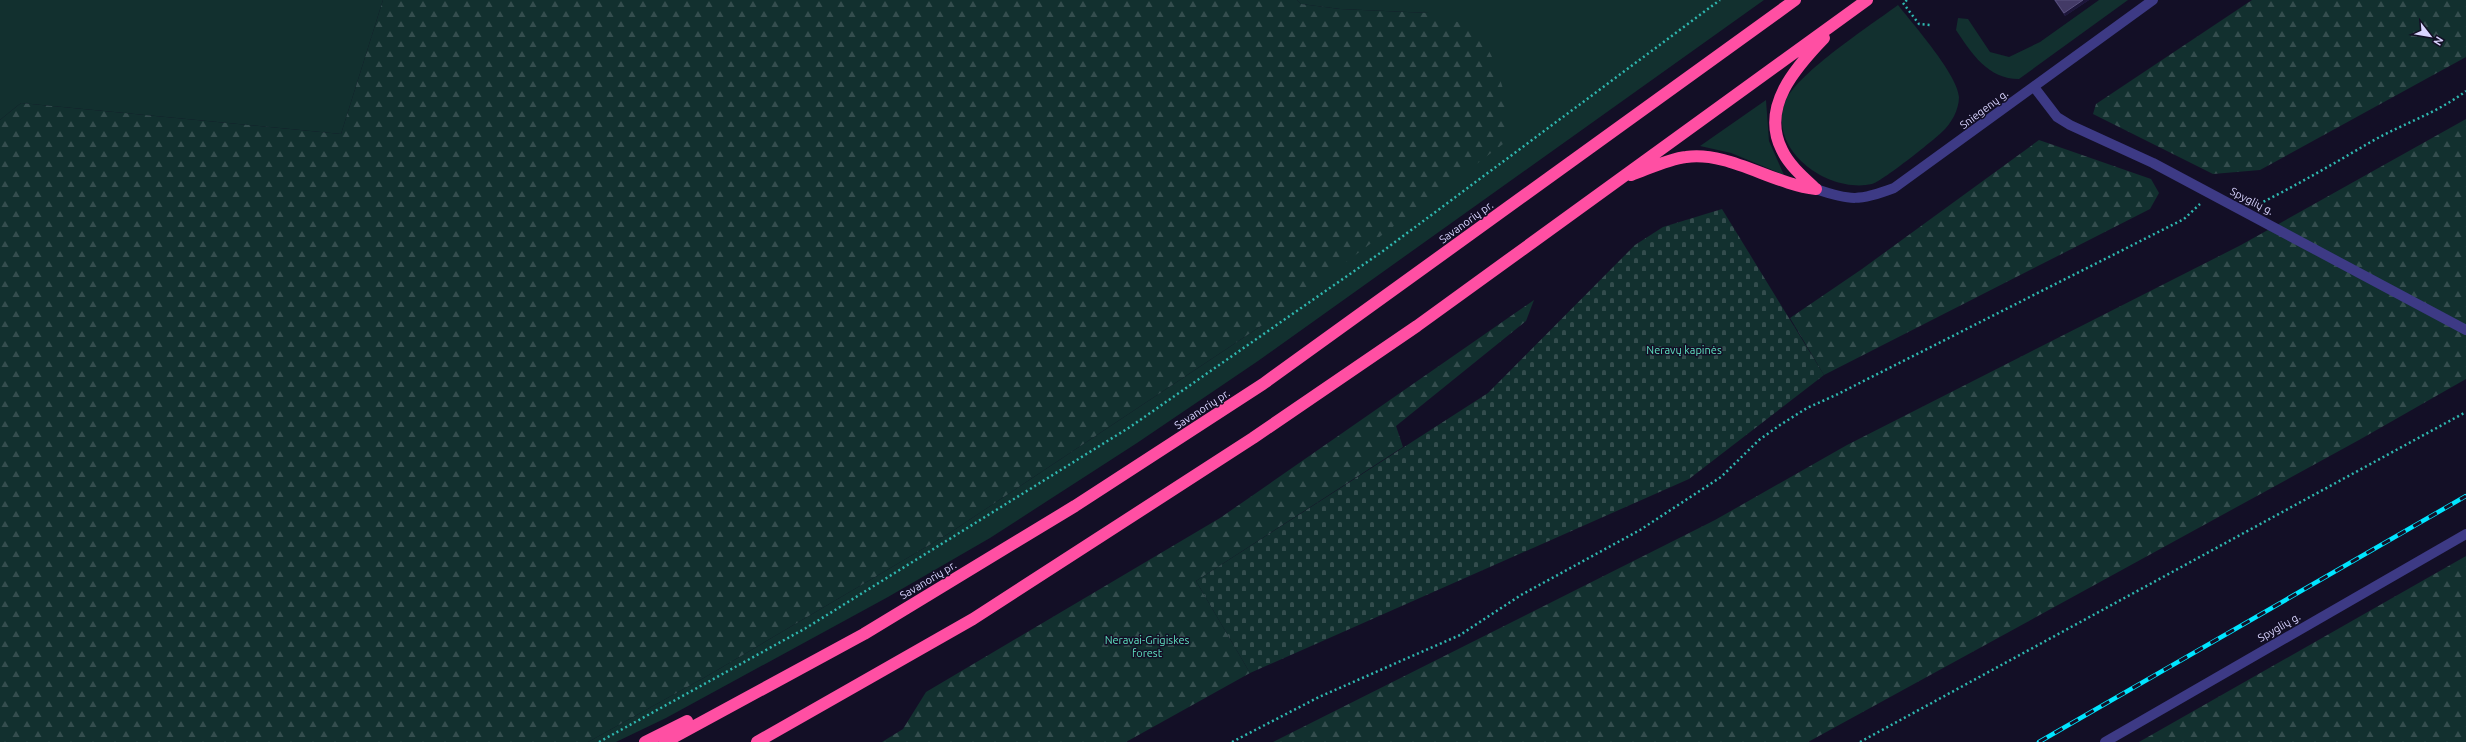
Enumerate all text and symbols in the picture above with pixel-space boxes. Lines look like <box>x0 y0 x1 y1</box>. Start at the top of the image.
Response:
north arrow <box>2410 16 2450 56</box>
text: N <box>2431 35 2446 48</box>
street label: Sniegenų g. <box>1958 87 2010 131</box>
street label: Spyglių g. <box>2228 185 2276 217</box>
street label: Savanorių pr. <box>1437 198 1495 246</box>
park label: Neravų kapinės <box>1646 344 1722 356</box>
street label: Savanorių pr. <box>1172 387 1232 431</box>
street label: Savanorių pr. <box>898 558 958 602</box>
street label: Spyglių g. <box>2256 610 2302 644</box>
park label: Neravai-Grigiskes forest <box>1105 634 1190 659</box>

